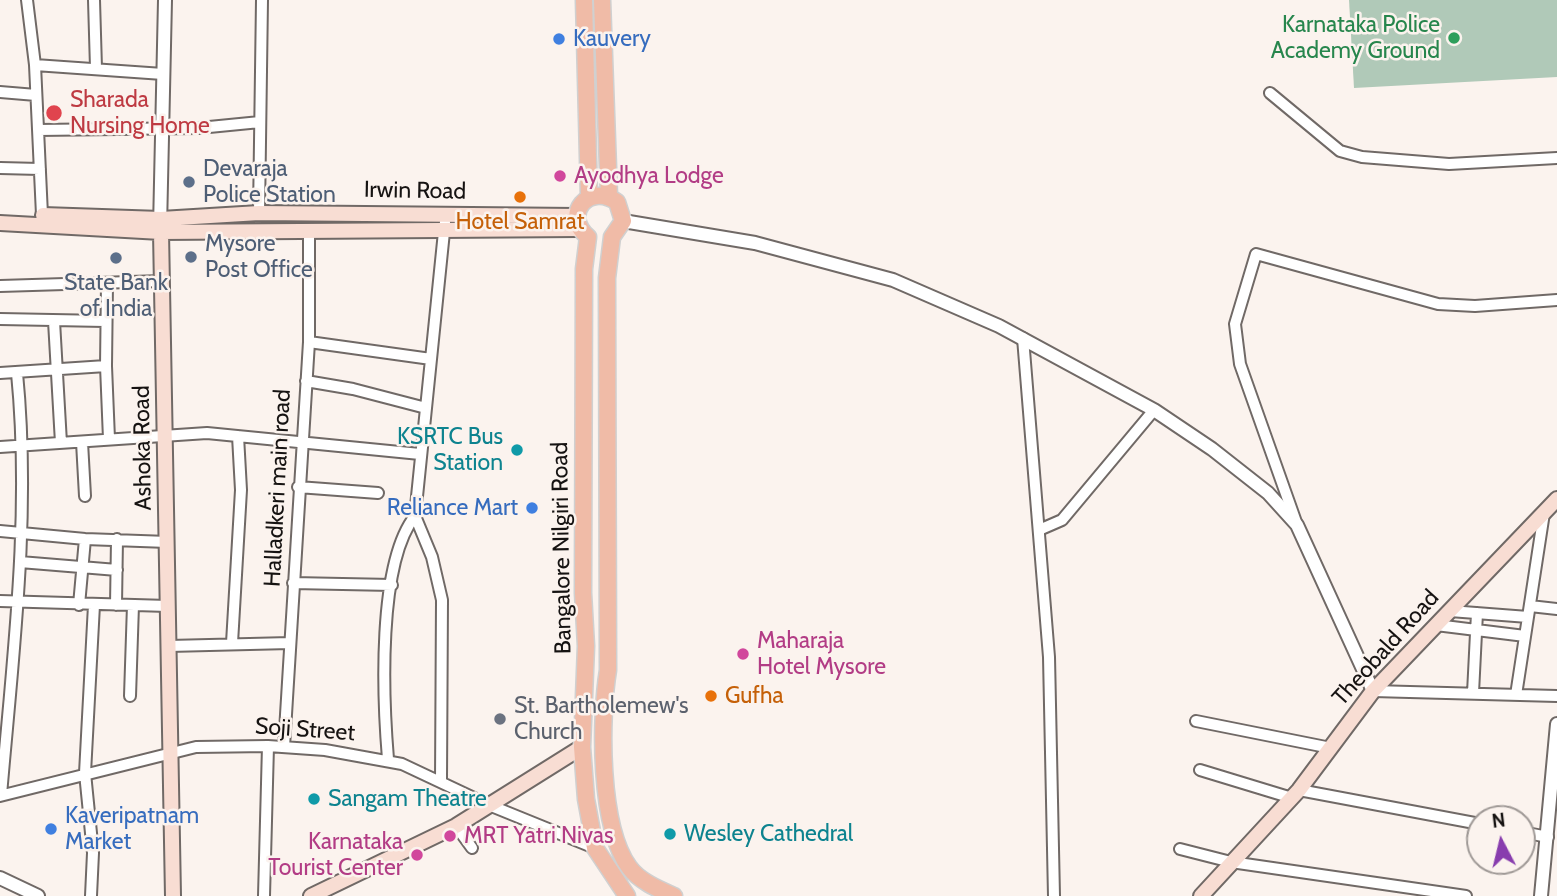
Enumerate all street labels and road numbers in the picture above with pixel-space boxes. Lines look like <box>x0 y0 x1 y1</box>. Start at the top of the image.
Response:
street label: Irwin Road <box>364 176 466 206</box>
street label: Ashoka Road <box>128 385 158 511</box>
street label: Halladkeri main road <box>259 388 297 588</box>
street label: Bangalore Nilgiri Road <box>546 442 578 654</box>
street label: Theobald Road <box>1327 585 1445 711</box>
street label: Soji Street <box>254 713 356 747</box>

